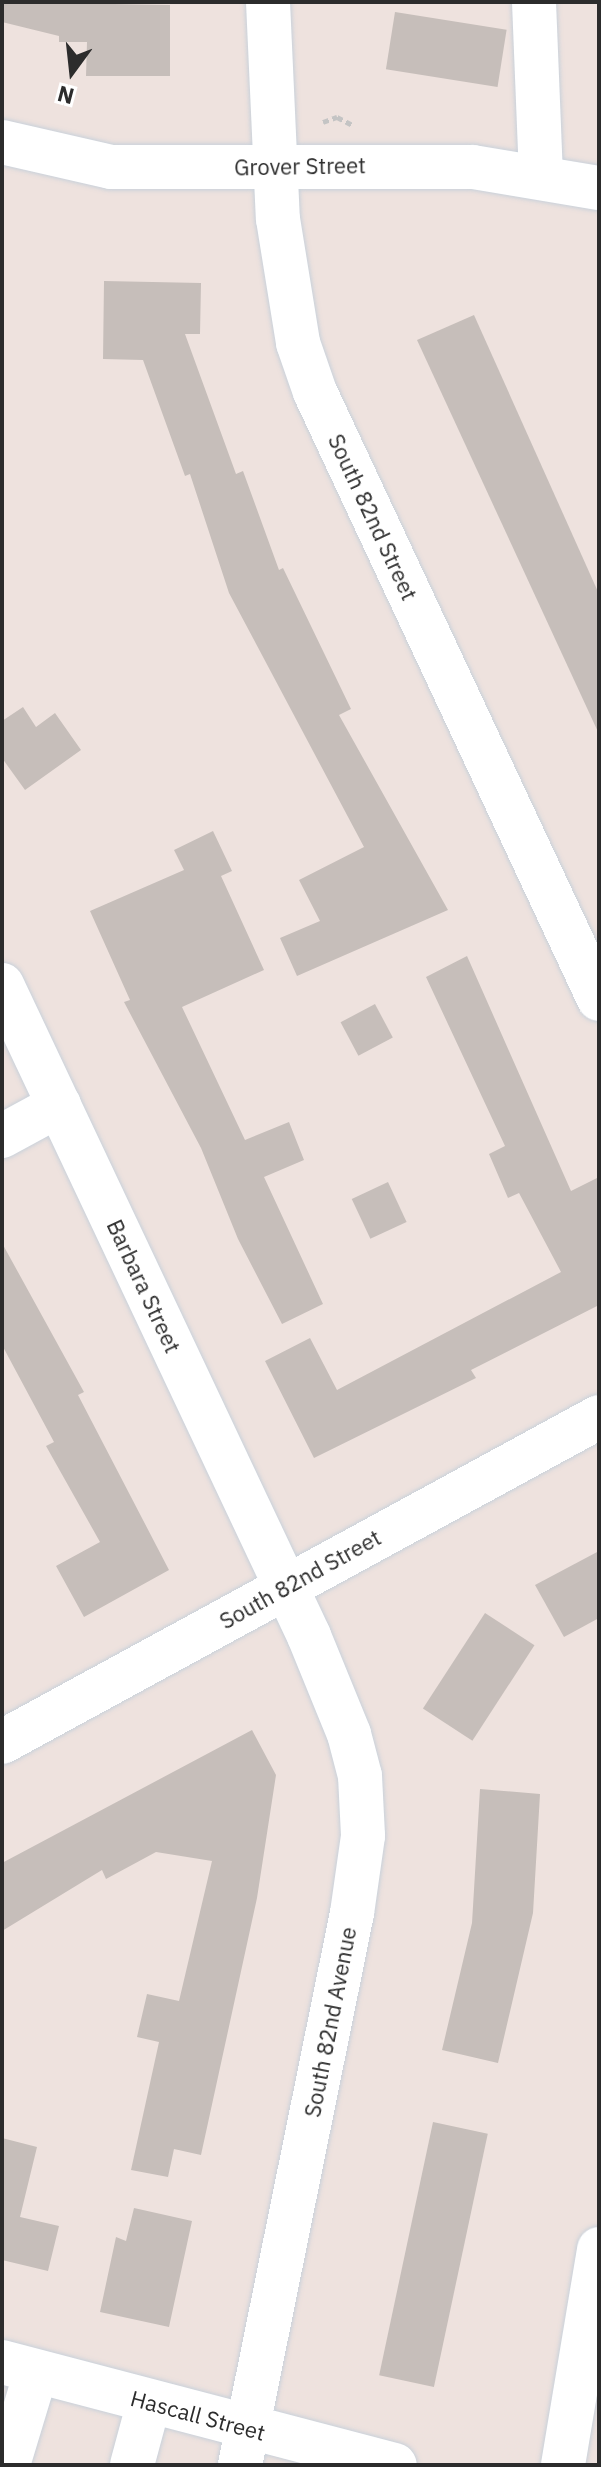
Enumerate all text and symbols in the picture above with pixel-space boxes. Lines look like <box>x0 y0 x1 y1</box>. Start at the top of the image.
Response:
north arrow <box>32 32 112 112</box>
text: N <box>54 80 77 112</box>
street label: Grover Street <box>234 152 366 180</box>
street label: South 82nd Street <box>323 430 423 604</box>
street label: Barbara Street <box>102 1215 186 1357</box>
street label: South 82nd Street <box>215 1524 385 1634</box>
street label: South 82nd Avenue <box>299 1925 361 2119</box>
street label: Hascall Street <box>128 2384 268 2446</box>

